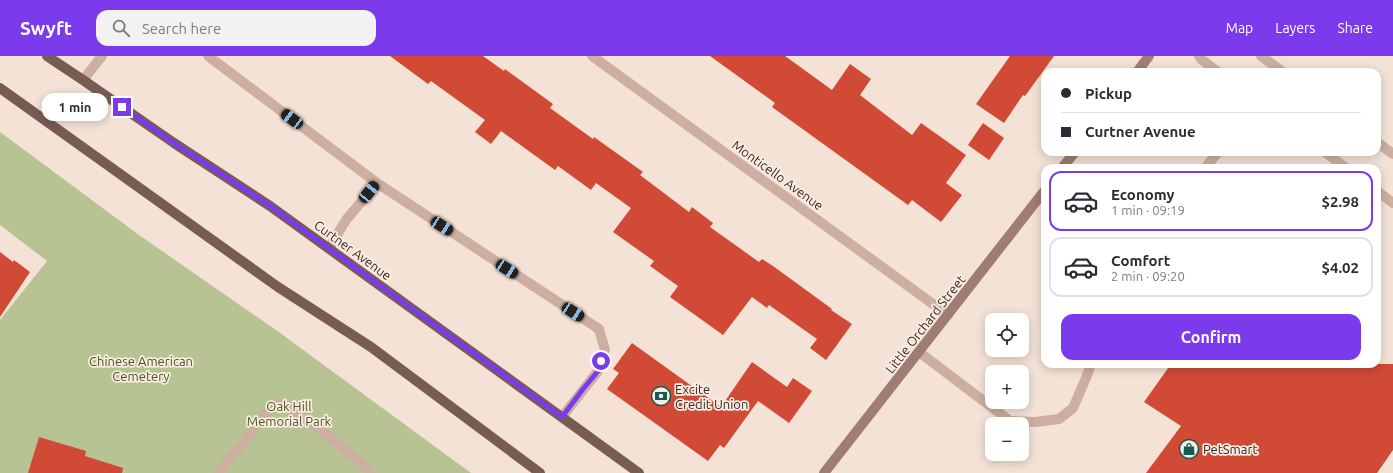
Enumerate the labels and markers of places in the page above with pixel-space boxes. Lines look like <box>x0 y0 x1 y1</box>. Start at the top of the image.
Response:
place label: Excite Credit Union <box>675 382 748 411</box>
bank icon: Excite Credit Union <box>650 385 672 407</box>
shop icon: PetSmart <box>1178 438 1200 460</box>
place label: PetSmart <box>1203 442 1258 456</box>

